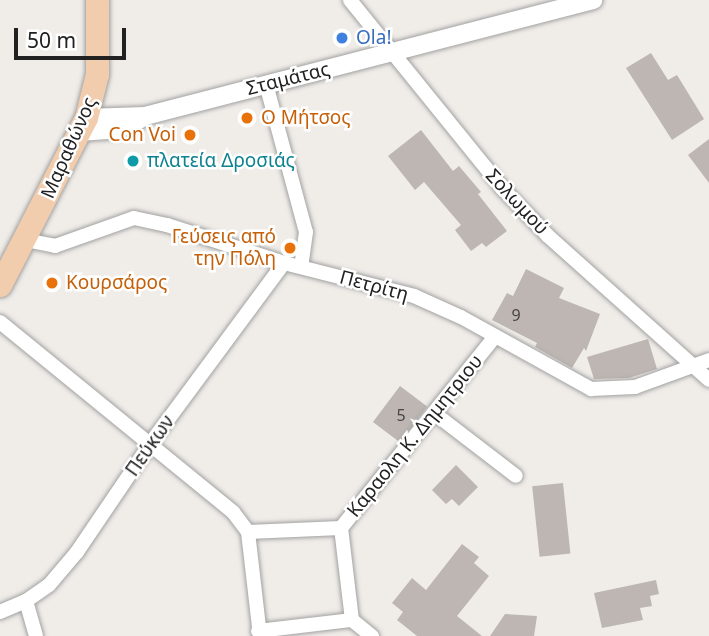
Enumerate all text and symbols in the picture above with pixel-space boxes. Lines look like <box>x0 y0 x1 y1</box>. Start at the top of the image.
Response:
scale bar <box>18 14 130 58</box>
text: 50 m <box>27 26 76 54</box>
place label: Ola! <box>356 27 392 49</box>
marker: Ola! <box>334 30 350 46</box>
street label: Σταμάτας <box>244 58 332 100</box>
street label: Μαραθώνος <box>37 94 101 202</box>
place label: Ο Μήτσος <box>261 107 351 129</box>
marker: Ο Μήτσος <box>239 110 255 126</box>
place label: Con Voi <box>108 124 176 146</box>
marker: Con Voi <box>182 127 198 143</box>
place label: πλατεία Δροσιάς <box>147 150 295 172</box>
marker: πλατεία Δροσιάς <box>125 153 141 169</box>
street label: Σολωμού <box>481 164 553 240</box>
place label: Γεύσεις από την Πόλη <box>172 226 276 270</box>
marker: Γεύσεις από την Πόλη <box>282 240 298 256</box>
street label: Πετρίτη <box>337 266 411 306</box>
place label: Κουρσάρος <box>66 272 167 294</box>
marker: Κουρσάρος <box>44 275 60 291</box>
house number: 9 <box>511 305 521 325</box>
street label: Καραολη Κ. Δημητριου <box>342 350 488 522</box>
house number: 5 <box>396 405 406 425</box>
street label: Πεύκων <box>121 411 179 481</box>

